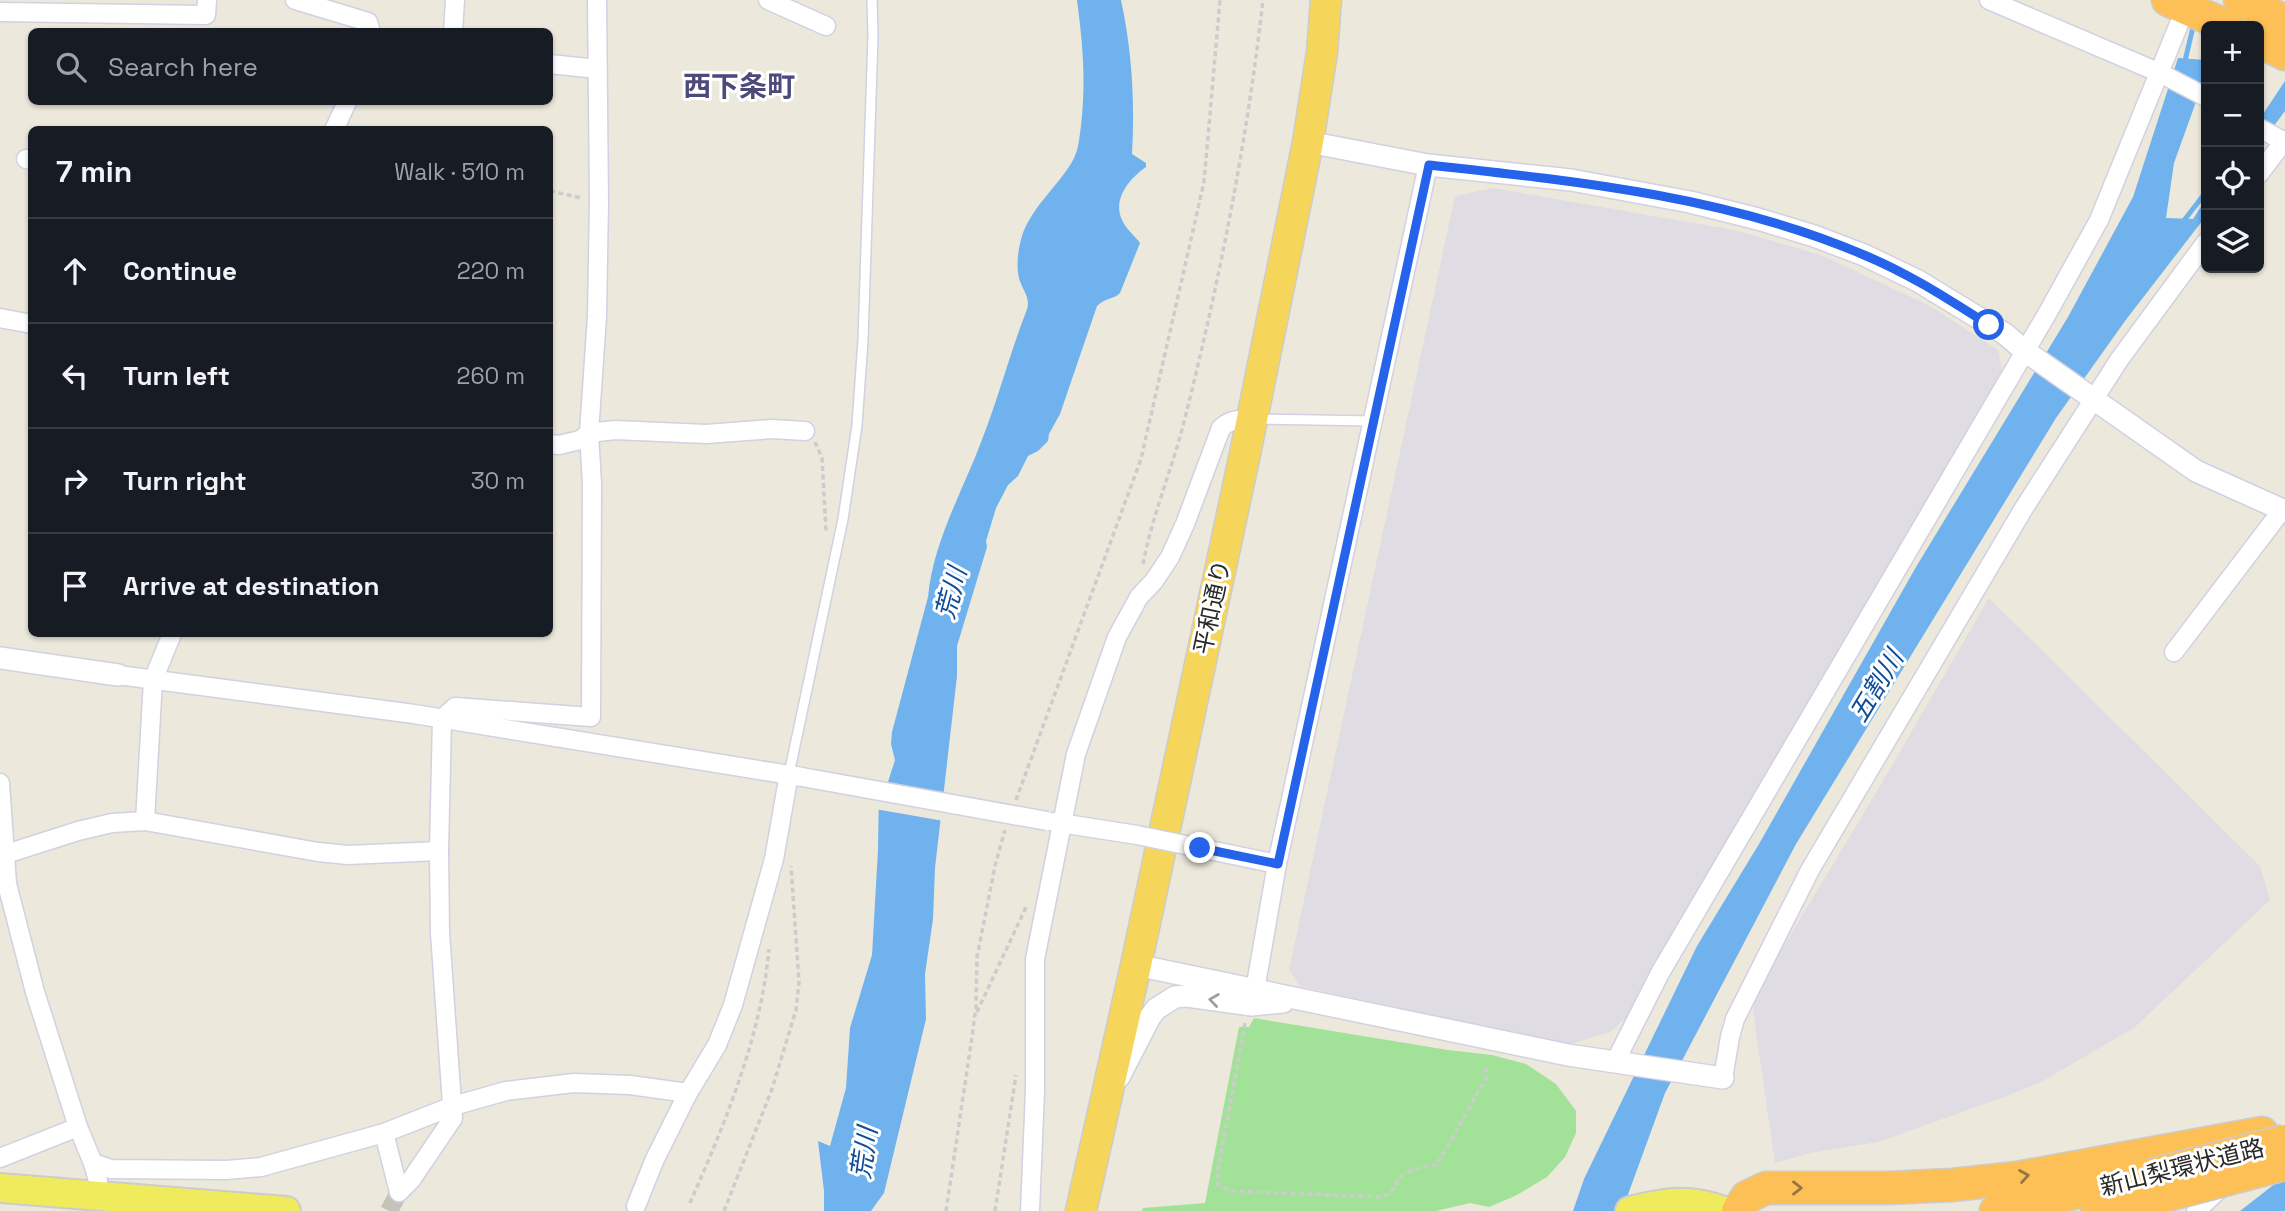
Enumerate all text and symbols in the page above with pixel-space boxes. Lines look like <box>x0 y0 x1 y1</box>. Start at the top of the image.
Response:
map controls <box>2201 21 2264 273</box>
button: + <box>2201 21 2264 84</box>
search box <box>28 28 553 105</box>
icon: search <box>52 48 90 86</box>
text: Search here <box>108 50 258 84</box>
district label: 西下条町 <box>683 68 795 104</box>
button: − <box>2201 84 2264 147</box>
button: locate <box>2201 147 2264 210</box>
text: 7 min <box>56 152 132 191</box>
text: Walk · 510 m <box>394 157 525 187</box>
button: layers <box>2201 210 2264 273</box>
icon: ahead <box>56 252 94 290</box>
text: Continue <box>123 254 237 288</box>
text: 220 m <box>457 256 525 286</box>
route start <box>1973 309 2004 340</box>
icon: left <box>56 357 94 395</box>
text: Turn left <box>123 359 230 393</box>
text: 260 m <box>457 361 525 391</box>
icon: right <box>56 462 94 500</box>
text: Turn right <box>123 464 247 498</box>
text: 30 m <box>471 466 525 496</box>
street label: 平和通り <box>1187 557 1237 657</box>
water label: 荒川 <box>928 561 975 623</box>
icon: arrive <box>56 567 94 605</box>
text: Arrive at destination <box>123 569 380 603</box>
water label: 五割川 <box>1841 641 1912 728</box>
route end <box>1184 832 1215 863</box>
one-way arrow <box>1208 992 1220 1007</box>
water label: 荒川 <box>844 1122 885 1181</box>
street label: 新山梨環状道路 <box>2097 1132 2267 1202</box>
one-way arrow <box>2018 1169 2030 1184</box>
one-way arrow <box>1792 1180 1802 1196</box>

